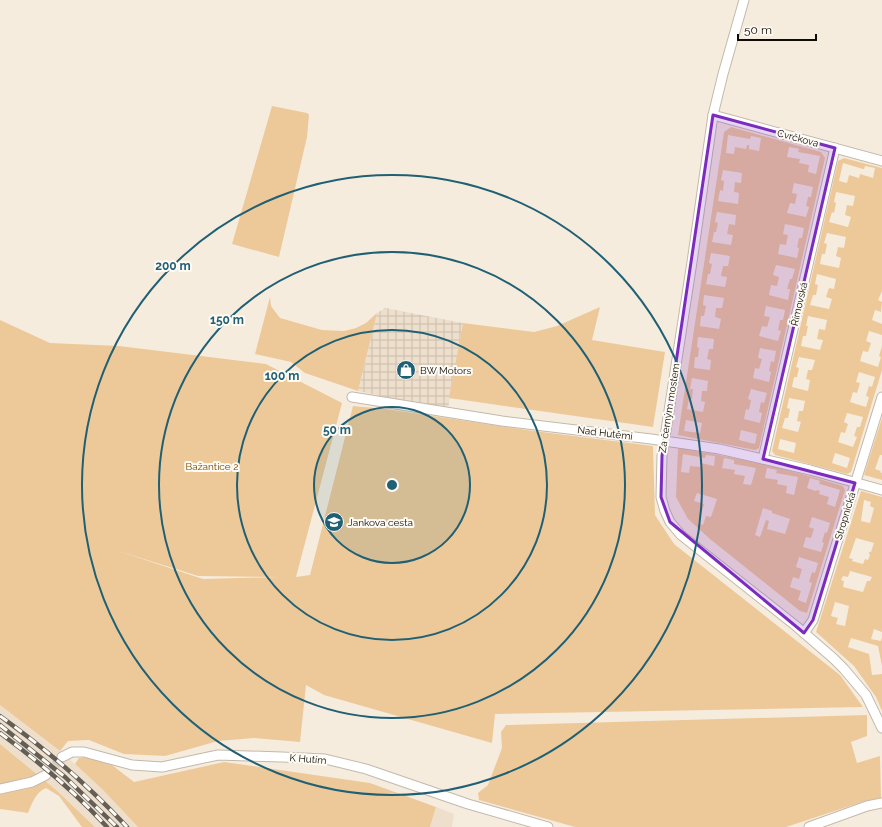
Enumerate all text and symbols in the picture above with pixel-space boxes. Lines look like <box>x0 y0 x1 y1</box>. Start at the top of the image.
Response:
scale bar <box>738 16 816 42</box>
text: 50 m <box>744 23 772 37</box>
street label: Cvrčkova <box>776 127 820 149</box>
text: 200 m <box>155 259 191 273</box>
street label: Římovská <box>789 281 809 327</box>
text: 150 m <box>210 313 244 327</box>
shop icon: BW Motors <box>395 359 417 381</box>
street label: Za černým mostem <box>657 363 681 453</box>
place label: BW Motors <box>420 365 471 376</box>
text: 100 m <box>265 369 299 383</box>
text: 50 m <box>323 423 351 437</box>
street label: Nad Hutěmi <box>577 424 633 442</box>
park label: Bažantice 2 <box>186 461 238 472</box>
centre of rings <box>385 478 399 492</box>
street label: Stropnická <box>833 491 857 541</box>
school or university icon: Jankova cesta <box>323 511 345 533</box>
place label: Jankova cesta <box>348 517 413 528</box>
street label: K Hutím <box>289 752 327 766</box>

